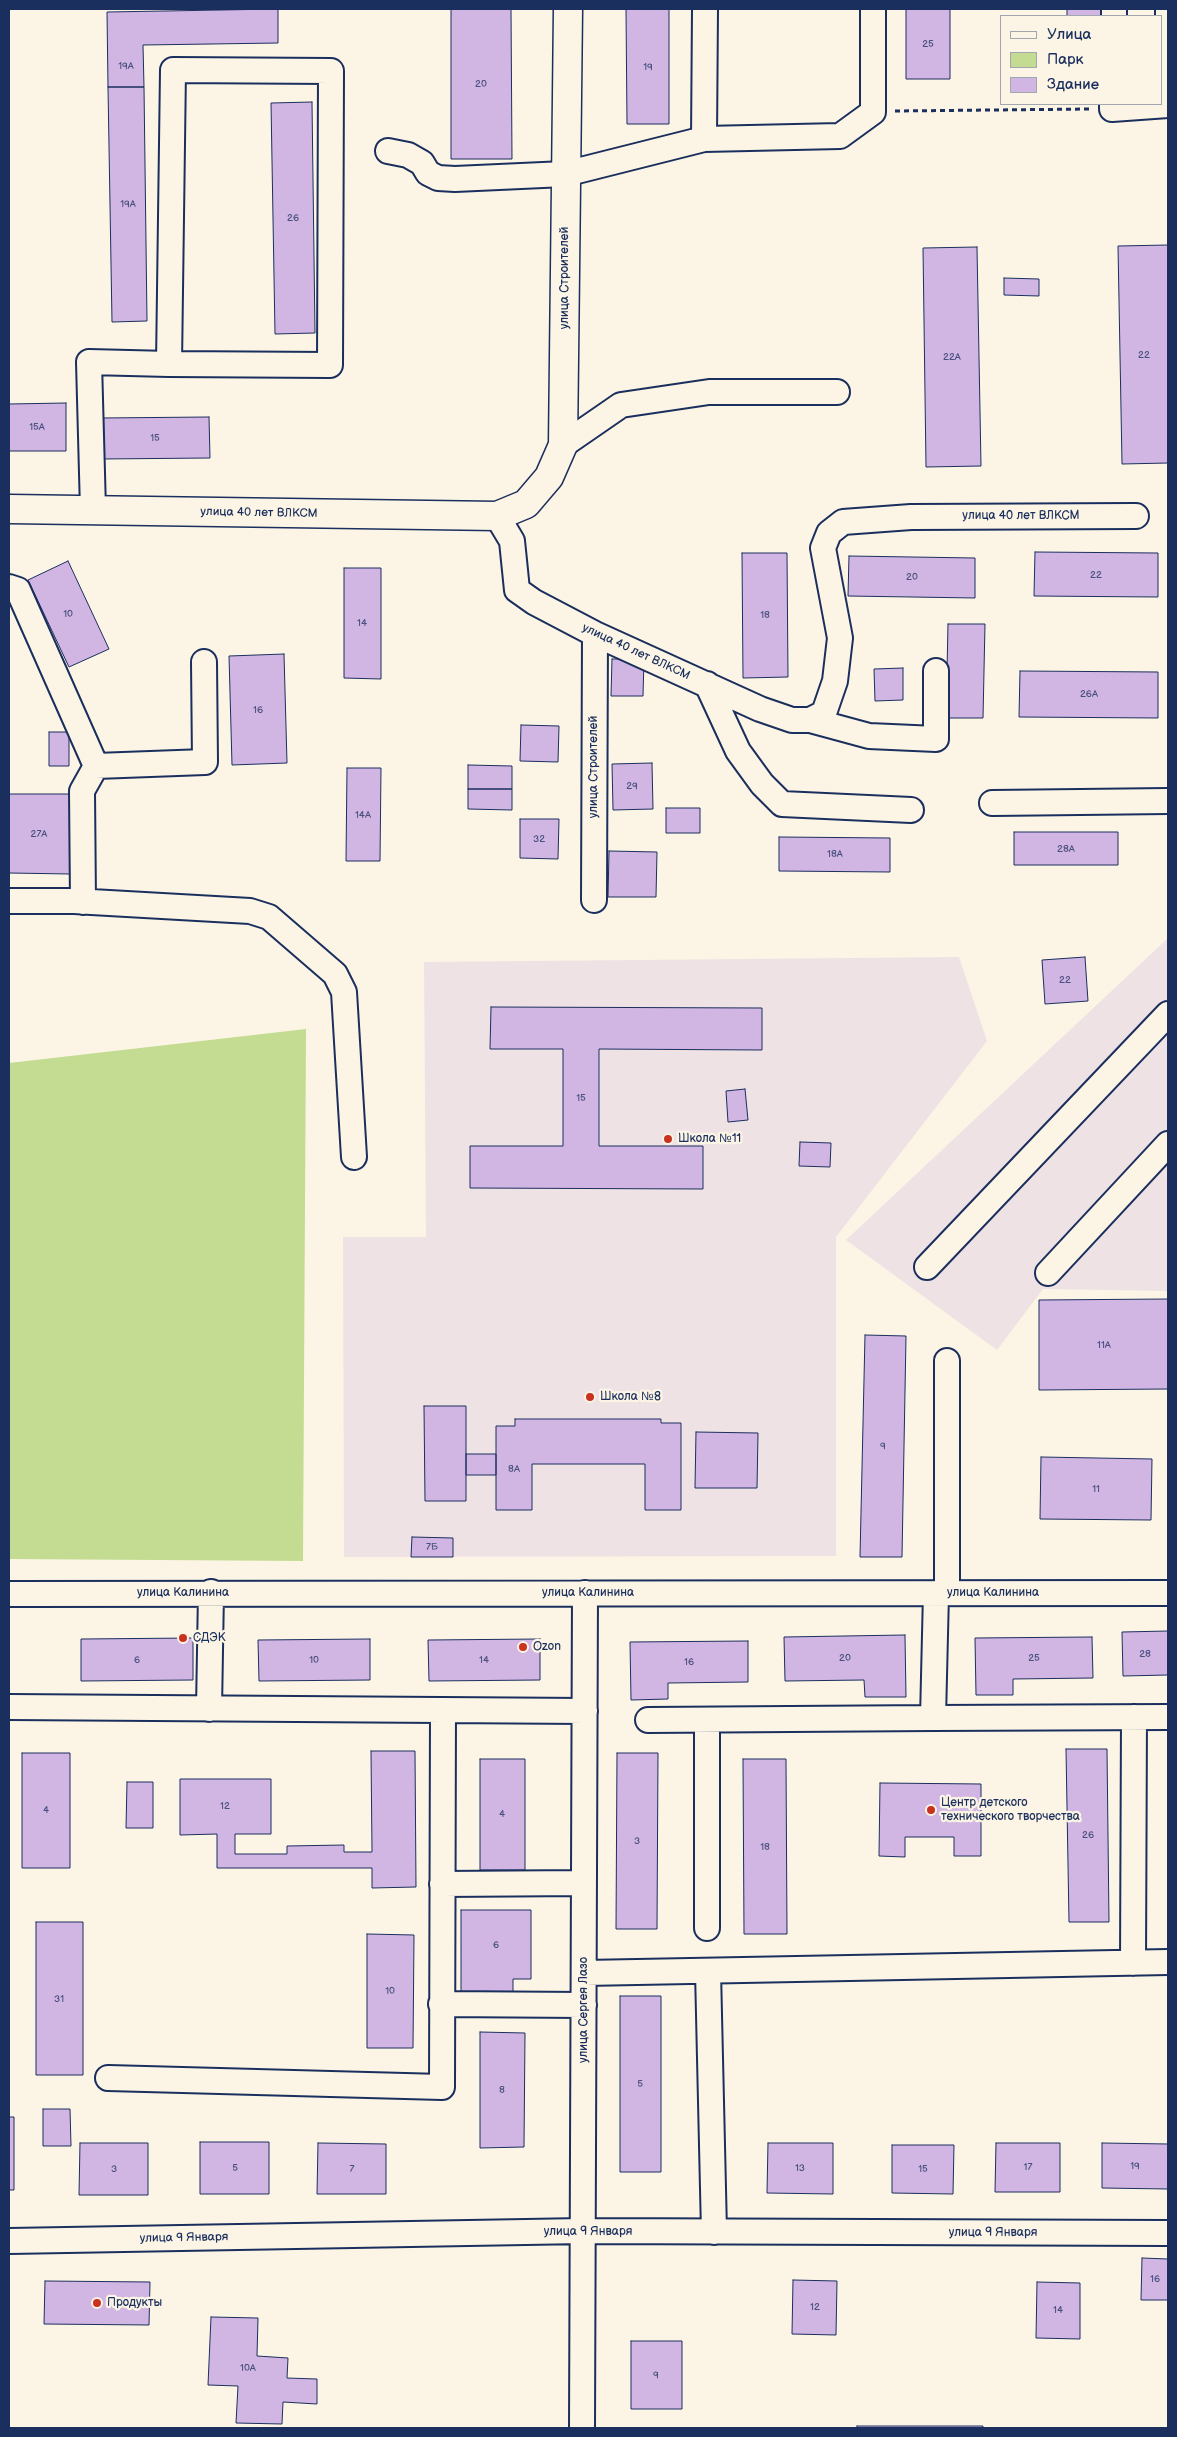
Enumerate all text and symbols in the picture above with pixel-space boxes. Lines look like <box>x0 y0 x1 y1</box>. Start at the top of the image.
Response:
legend <box>1000 15 1162 105</box>
text: Улица <box>1047 25 1091 44</box>
house number: 25 <box>922 38 934 50</box>
text: Парк <box>1047 50 1084 69</box>
house number: 19А <box>118 60 134 72</box>
house number: 19 <box>643 61 653 73</box>
text: Здание <box>1047 75 1099 94</box>
house number: 20 <box>475 78 487 90</box>
house number: 19А <box>120 198 136 210</box>
house number: 26 <box>287 212 299 224</box>
street label: улица Строителей <box>558 227 572 329</box>
house number: 22 <box>1138 349 1150 361</box>
house number: 22А <box>943 351 961 363</box>
house number: 15А <box>29 421 45 433</box>
house number: 15 <box>150 432 160 444</box>
street label: улица 40 лет ВЛКСМ <box>200 505 318 521</box>
street label: улица 40 лет ВЛКСМ <box>962 509 1080 523</box>
house number: 22 <box>1090 569 1102 581</box>
house number: 20 <box>906 571 918 583</box>
house number: 10 <box>63 608 73 620</box>
house number: 18 <box>760 609 770 621</box>
house number: 14 <box>357 617 367 629</box>
street label: улица 40 лет ВЛКСМ <box>580 621 692 683</box>
house number: 26А <box>1080 688 1098 700</box>
house number: 16 <box>253 704 263 716</box>
street label: улица Строителей <box>587 716 601 818</box>
house number: 29 <box>626 780 638 792</box>
house number: 14А <box>355 809 371 821</box>
house number: 27А <box>31 828 47 840</box>
house number: 32 <box>533 833 545 845</box>
house number: 28А <box>1057 843 1075 855</box>
house number: 18А <box>827 848 843 860</box>
house number: 22 <box>1059 974 1071 986</box>
house number: 15 <box>576 1092 586 1104</box>
place label: Школа №11 <box>678 1132 741 1146</box>
marker: Школа №11 <box>662 1133 674 1145</box>
house number: 11А <box>1097 1339 1111 1351</box>
place label: Школа №8 <box>600 1390 661 1404</box>
marker: Школа №8 <box>584 1391 596 1403</box>
house number: 9 <box>880 1440 886 1452</box>
house number: 8А <box>508 1463 520 1475</box>
house number: 11 <box>1092 1483 1100 1495</box>
house number: 7Б <box>426 1541 438 1553</box>
street label: улица Калинина <box>137 1586 229 1600</box>
street label: улица Калинина <box>542 1586 634 1600</box>
street label: улица Калинина <box>947 1586 1039 1600</box>
place label: СДЭК <box>193 1631 225 1645</box>
marker: СДЭК <box>177 1632 189 1644</box>
place label: Ozon <box>533 1640 561 1654</box>
marker: Ozon <box>517 1641 529 1653</box>
house number: 28 <box>1139 1648 1151 1660</box>
house number: 20 <box>839 1652 851 1664</box>
house number: 25 <box>1028 1652 1040 1664</box>
house number: 6 <box>134 1654 140 1666</box>
house number: 10 <box>309 1654 319 1666</box>
house number: 14 <box>479 1654 489 1666</box>
house number: 16 <box>684 1656 694 1668</box>
place label: Центр детского технического творчества <box>941 1796 1080 1824</box>
house number: 12 <box>220 1800 230 1812</box>
house number: 4 <box>43 1804 49 1816</box>
marker: Центр детского технического творчества <box>925 1804 937 1816</box>
house number: 4 <box>499 1808 505 1820</box>
house number: 26 <box>1082 1829 1094 1841</box>
house number: 3 <box>634 1835 640 1847</box>
house number: 18 <box>760 1841 770 1853</box>
house number: 6 <box>493 1939 499 1951</box>
street label: улица Сергея Лазо <box>577 1957 591 2063</box>
house number: 10 <box>385 1985 395 1997</box>
house number: 31 <box>54 1993 64 2005</box>
house number: 5 <box>637 2078 643 2090</box>
house number: 8 <box>499 2084 505 2096</box>
house number: 19 <box>1130 2160 1140 2172</box>
house number: 17 <box>1024 2161 1032 2173</box>
house number: 5 <box>232 2162 238 2174</box>
house number: 13 <box>795 2162 805 2174</box>
house number: 3 <box>111 2163 117 2175</box>
house number: 7 <box>350 2163 354 2175</box>
house number: 15 <box>918 2163 928 2175</box>
street label: улица 9 Января <box>544 2225 632 2239</box>
street label: улица 9 Января <box>949 2226 1037 2240</box>
street label: улица 9 Января <box>140 2230 228 2246</box>
house number: 16 <box>1150 2273 1160 2285</box>
place label: Продукты <box>107 2296 162 2310</box>
marker: Продукты <box>91 2297 103 2309</box>
house number: 12 <box>810 2301 820 2313</box>
house number: 14 <box>1053 2304 1063 2316</box>
house number: 10А <box>240 2362 256 2374</box>
house number: 9 <box>653 2369 659 2381</box>

